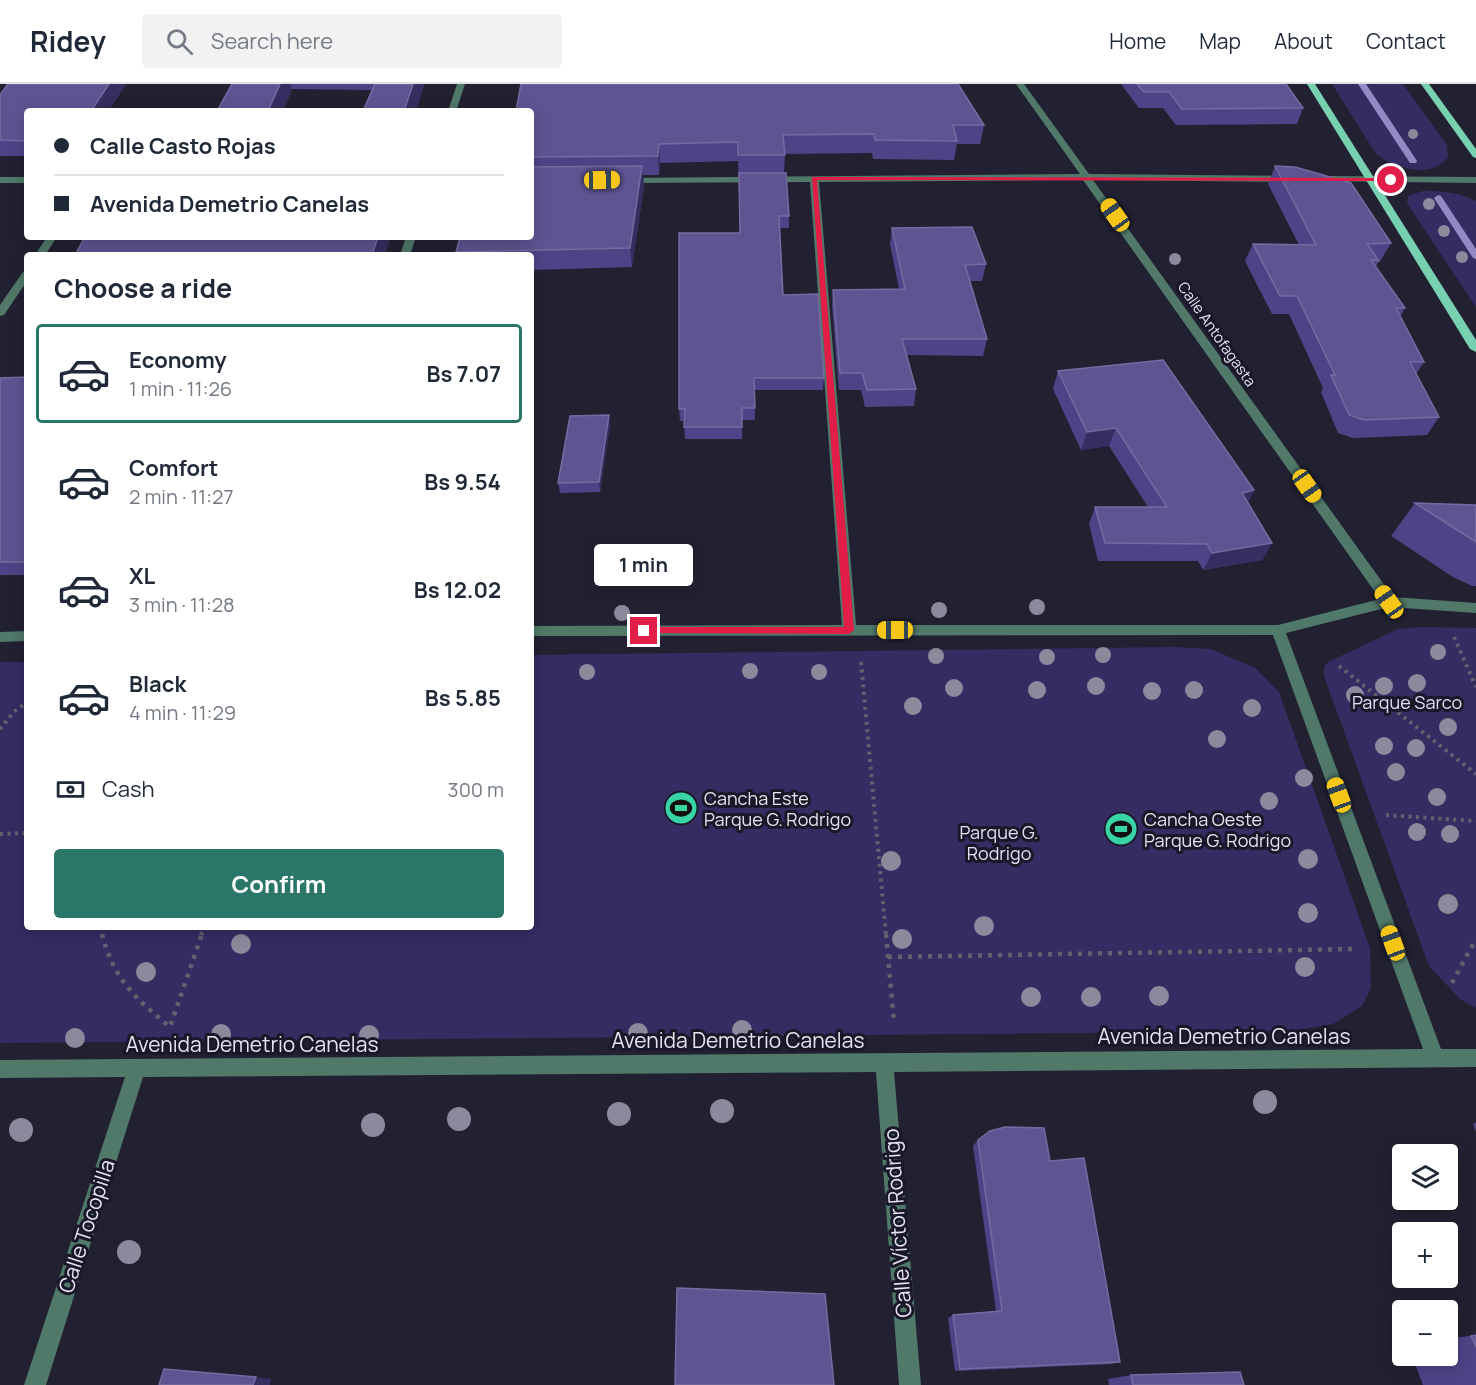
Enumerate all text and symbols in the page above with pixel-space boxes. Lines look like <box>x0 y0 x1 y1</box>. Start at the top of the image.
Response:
search box <box>142 14 562 68</box>
text: Ridey <box>30 22 106 60</box>
icon: search <box>163 25 196 58</box>
text: Search here <box>211 26 333 56</box>
text: Home <box>1109 27 1166 55</box>
text: Map <box>1199 27 1241 55</box>
text: About <box>1274 27 1333 55</box>
text: Contact <box>1366 27 1446 55</box>
text: Calle Casto Rojas <box>90 131 276 161</box>
route start <box>1377 166 1404 193</box>
car <box>584 171 620 189</box>
text: Avenida Demetrio Canelas <box>90 189 369 219</box>
car <box>1097 195 1133 235</box>
text: Choose a ride <box>54 269 232 306</box>
street label: Calle Antofagasta <box>1173 277 1261 391</box>
text: Economy <box>129 345 227 375</box>
icon: car <box>57 347 111 401</box>
text: Bs 7.07 <box>427 359 501 389</box>
text: 1 min · 11:26 <box>129 375 232 402</box>
text: Comfort <box>129 453 218 483</box>
icon: car <box>57 455 111 509</box>
car <box>1289 466 1325 506</box>
text: Bs 9.54 <box>424 467 501 497</box>
text: 2 min · 11:27 <box>129 483 233 510</box>
callout: 1 min <box>594 544 694 586</box>
text: 1 min <box>619 551 668 578</box>
text: XL <box>129 561 155 591</box>
icon: car <box>57 563 111 617</box>
text: Bs 12.02 <box>414 575 501 605</box>
car <box>1371 582 1407 622</box>
text: 3 min · 11:28 <box>129 591 235 618</box>
route end <box>630 617 657 644</box>
car <box>877 621 913 639</box>
text: Black <box>129 669 186 699</box>
icon: car <box>57 671 111 725</box>
text: Bs 5.85 <box>425 683 501 713</box>
park label: Parque Sarco <box>1352 690 1462 714</box>
text: 4 min · 11:29 <box>129 699 236 726</box>
icon: cash <box>54 773 87 806</box>
text: Cash <box>102 774 155 804</box>
car <box>1324 775 1354 815</box>
text: 300 m <box>448 776 504 803</box>
place label: Cancha Este Parque G. Rodrigo <box>704 786 851 831</box>
sports icon: Cancha Este Parque G. Rodrigo <box>663 790 699 826</box>
place label: Cancha Oeste Parque G. Rodrigo <box>1144 807 1291 852</box>
sports icon: Cancha Oeste Parque G. Rodrigo <box>1103 811 1139 847</box>
park label: Parque G. Rodrigo <box>960 820 1038 865</box>
button: Confirm <box>54 849 504 918</box>
car <box>1378 923 1408 963</box>
street label: Avenida Demetrio Canelas <box>1098 1022 1350 1050</box>
street label: Avenida Demetrio Canelas <box>612 1026 864 1054</box>
street label: Avenida Demetrio Canelas <box>126 1030 378 1058</box>
street label: Calle Víctor Rodrigo <box>876 1128 918 1318</box>
map controls <box>1392 1144 1458 1366</box>
button: layers <box>1392 1144 1458 1210</box>
street label: Calle Tocopilla <box>51 1156 121 1296</box>
button: + <box>1392 1222 1458 1288</box>
button: − <box>1392 1300 1458 1366</box>

